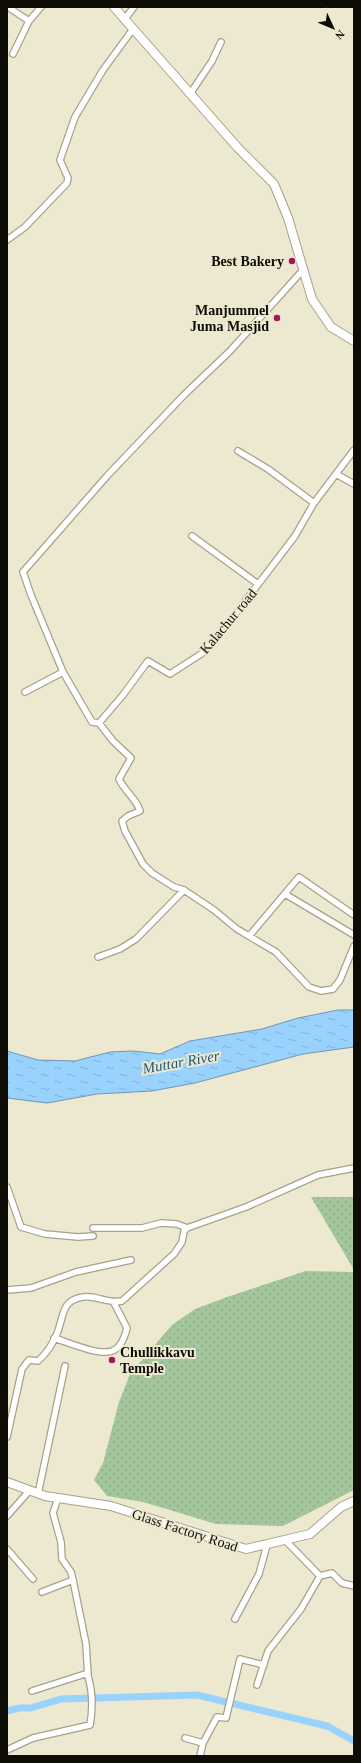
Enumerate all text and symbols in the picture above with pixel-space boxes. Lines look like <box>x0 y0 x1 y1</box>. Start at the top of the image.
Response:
north arrow <box>313 8 353 48</box>
text: N <box>333 28 347 42</box>
place label: Best Bakery <box>211 254 284 269</box>
marker: Best Bakery <box>287 256 297 266</box>
place label: Manjummel Juma Masjid <box>190 303 269 334</box>
marker: Manjummel Juma Masjid <box>272 313 282 323</box>
street label: Kalachur road <box>197 586 260 657</box>
water label: Muttar River <box>140 1047 221 1077</box>
place label: Chullikkavu Temple <box>120 1345 195 1376</box>
marker: Chullikkavu Temple <box>107 1355 117 1365</box>
street label: Glass Factory Road <box>130 1506 240 1555</box>

